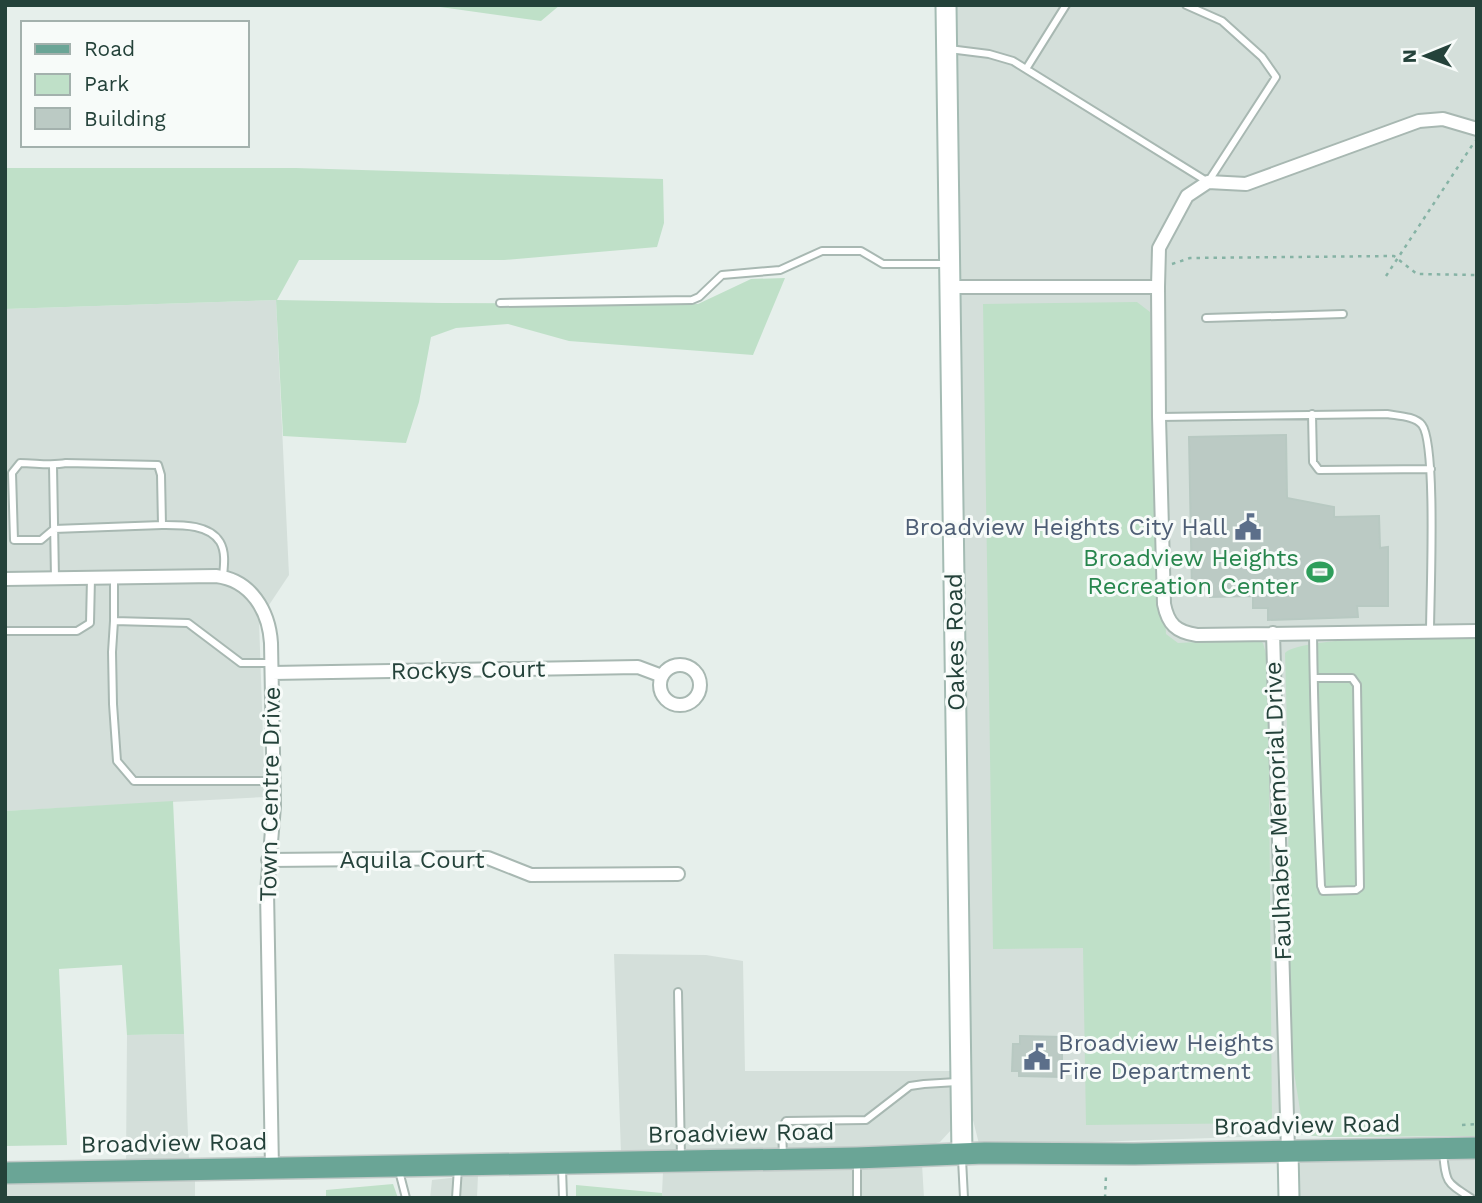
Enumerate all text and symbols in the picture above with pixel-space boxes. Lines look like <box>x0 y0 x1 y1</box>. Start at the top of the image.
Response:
legend <box>21 21 248 147</box>
north arrow <box>1391 21 1461 91</box>
text: Road <box>84 36 135 61</box>
text: N <box>1398 49 1421 64</box>
text: Park <box>84 71 129 96</box>
text: Building <box>84 106 166 131</box>
public building icon: Broadview Heights City Hall <box>1233 512 1263 542</box>
place label: Broadview Heights City Hall <box>904 513 1228 541</box>
place label: Broadview Heights Recreation Center <box>1083 544 1299 600</box>
sports icon: Broadview Heights Recreation Center <box>1305 557 1335 587</box>
street label: Oakes Road <box>940 573 970 711</box>
street label: Rockys Court <box>390 655 546 685</box>
street label: Faulhaber Memorial Drive <box>1259 661 1297 961</box>
street label: Town Centre Drive <box>254 686 286 902</box>
street label: Aquila Court <box>339 846 485 874</box>
place label: Broadview Heights Fire Department <box>1058 1029 1274 1085</box>
public building icon: Broadview Heights Fire Department <box>1022 1042 1052 1072</box>
street label: Broadview Road <box>1213 1109 1401 1141</box>
street label: Broadview Road <box>647 1117 835 1149</box>
street label: Broadview Road <box>80 1127 268 1159</box>

